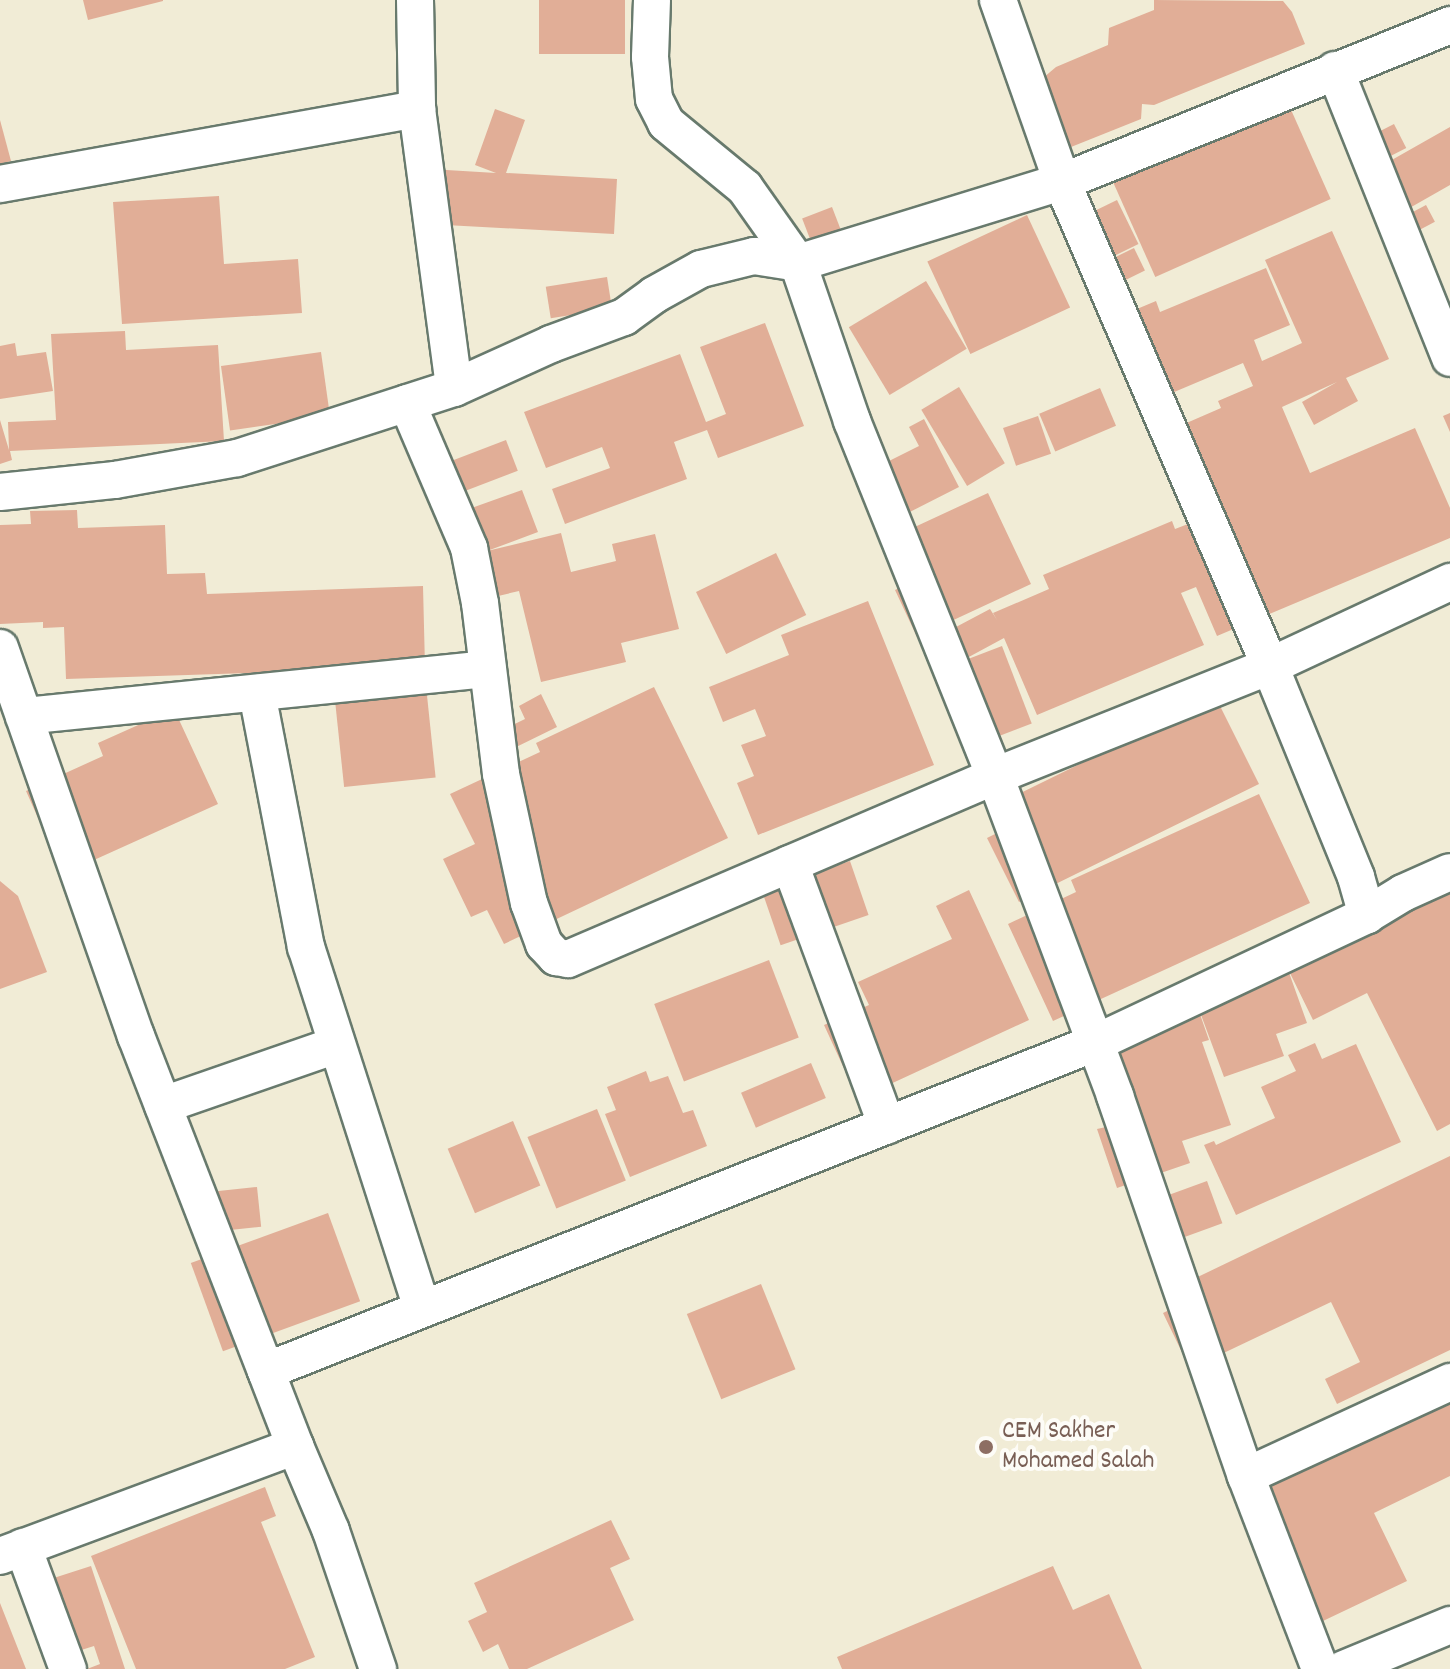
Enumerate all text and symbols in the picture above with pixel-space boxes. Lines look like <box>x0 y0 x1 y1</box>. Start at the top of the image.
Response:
place label: CEM Sakher Mohamed Salah <box>1002 1416 1154 1478</box>
marker: CEM Sakher Mohamed Salah <box>977 1438 995 1456</box>

